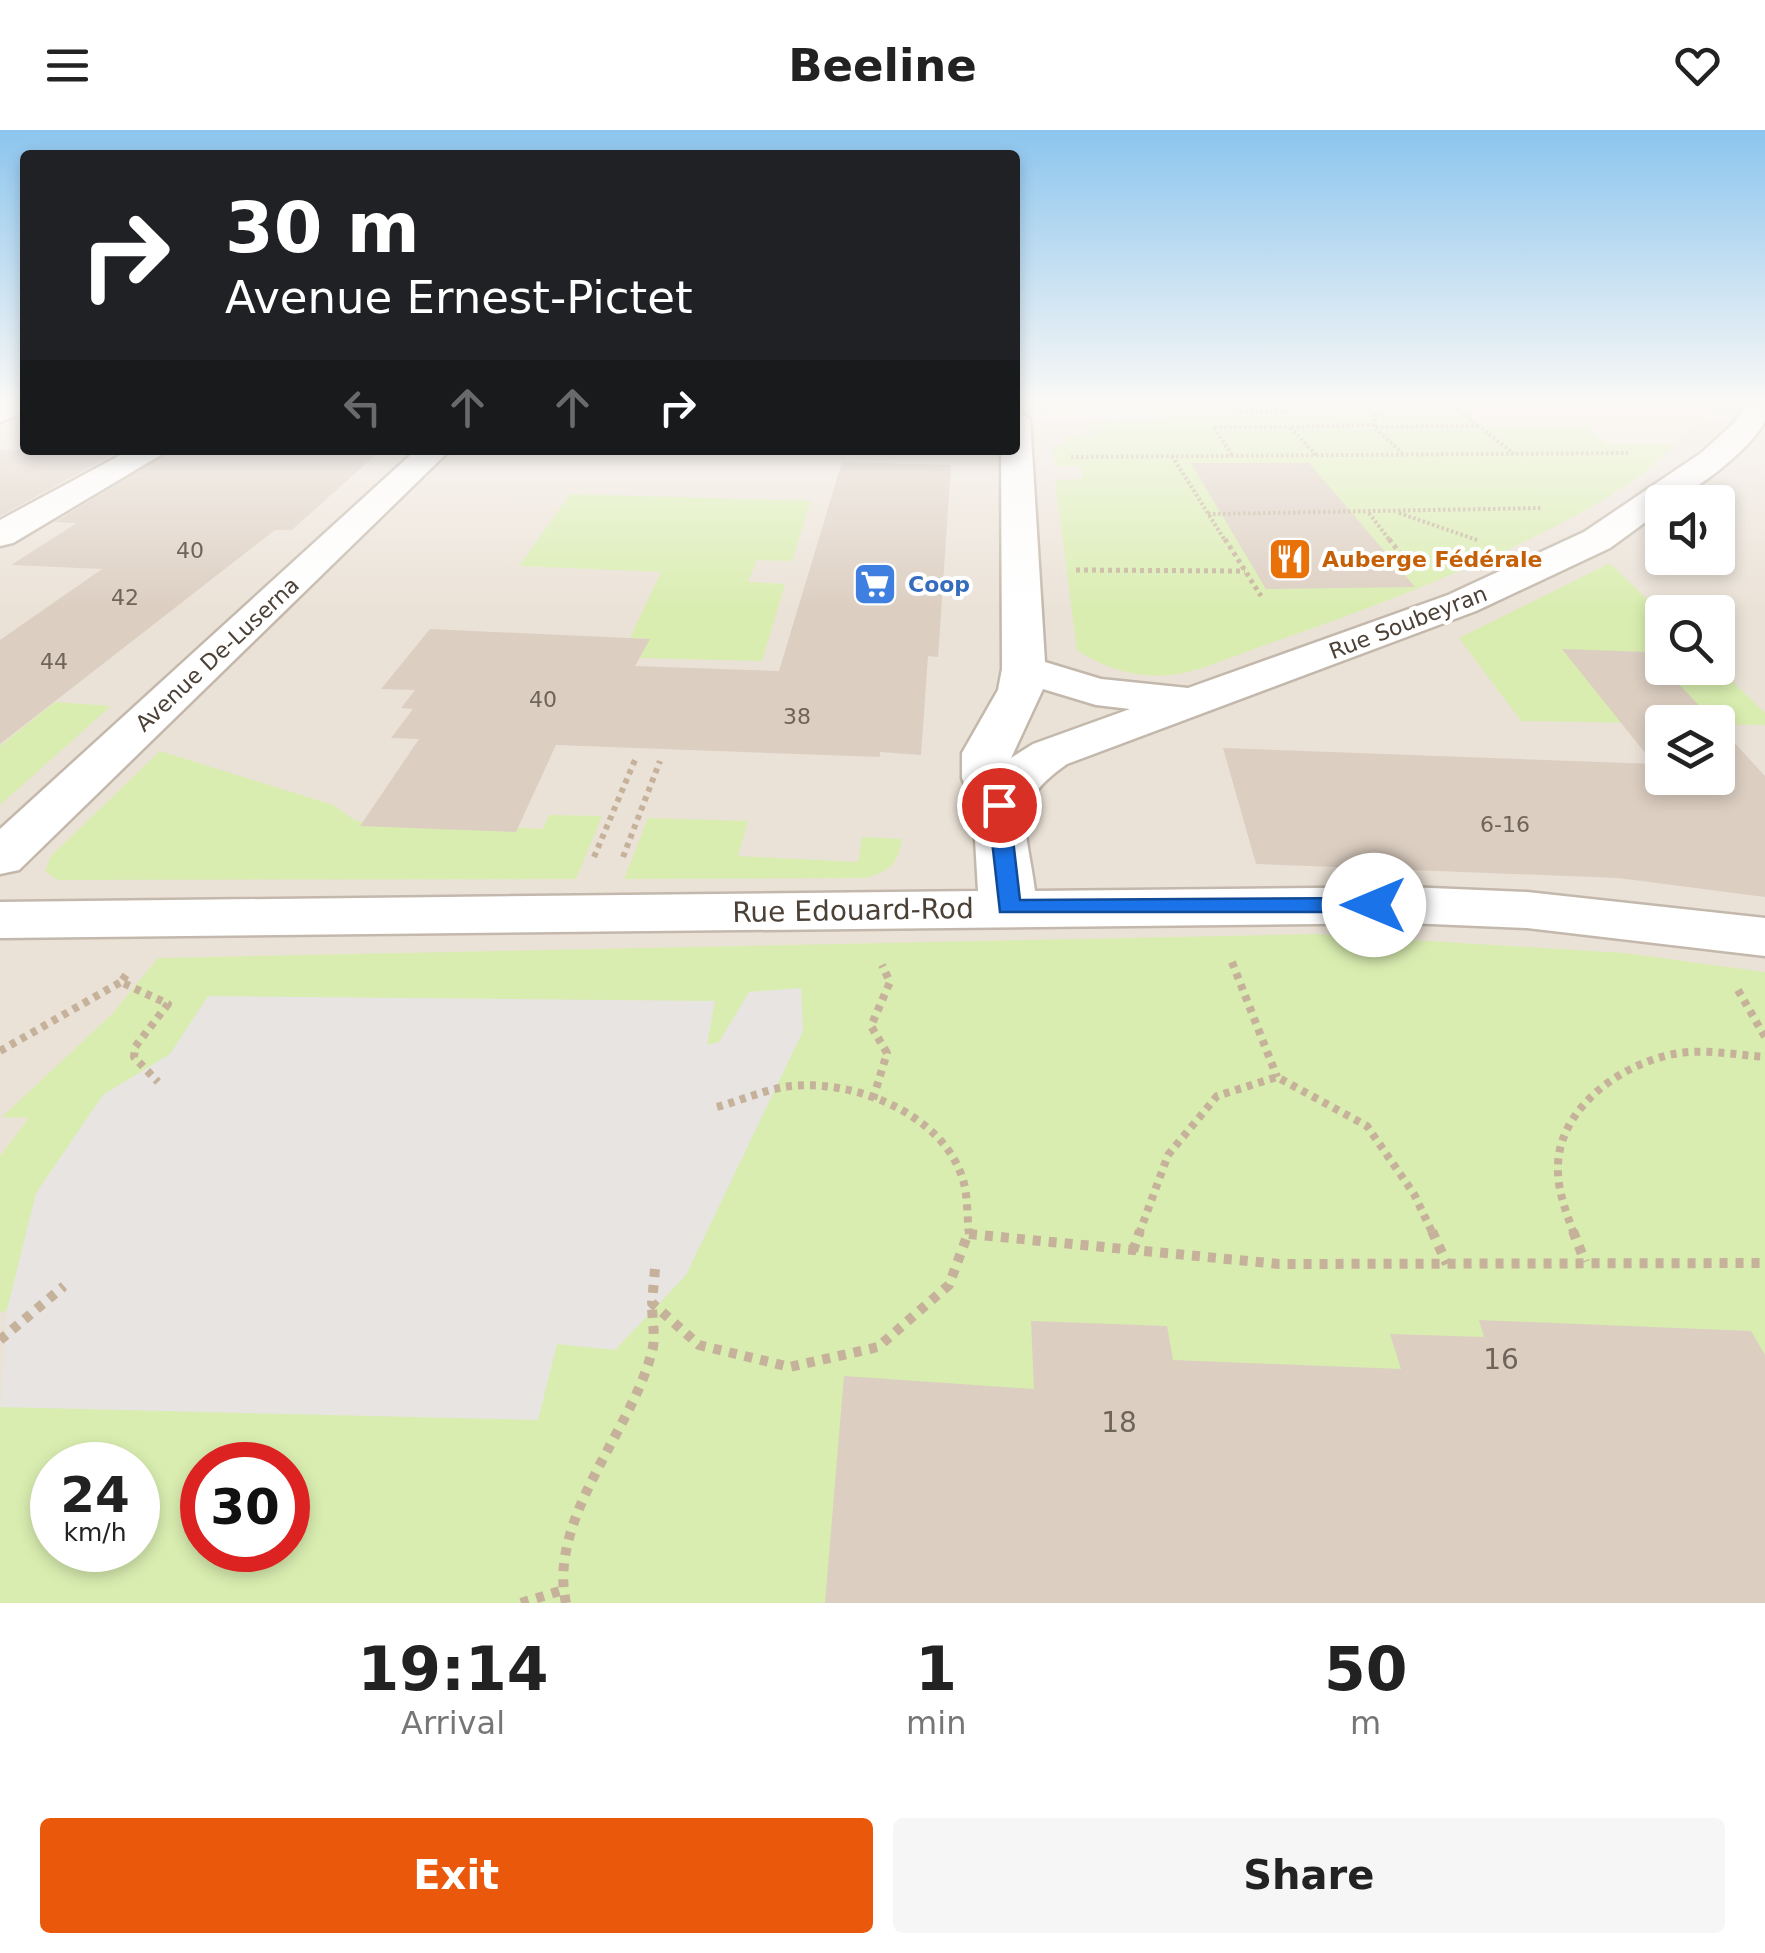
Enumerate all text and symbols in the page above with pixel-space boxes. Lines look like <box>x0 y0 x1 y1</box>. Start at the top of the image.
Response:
icon: menu <box>40 38 95 93</box>
icon: heart <box>1670 38 1725 93</box>
text: Beeline <box>788 39 977 92</box>
text: 30 m <box>225 187 420 269</box>
icon: right <box>60 190 190 320</box>
text: Avenue Ernest-Pictet <box>225 271 693 324</box>
icon: left <box>335 380 390 435</box>
icon: ahead <box>440 380 495 435</box>
icon: ahead <box>545 380 600 435</box>
icon: right <box>650 380 705 435</box>
map controls <box>1645 485 1735 795</box>
button: sound <box>1645 485 1735 575</box>
restaurant icon: Auberge Fédérale <box>1267 536 1313 582</box>
house number: 40 <box>176 538 204 563</box>
place label: Auberge Fédérale <box>1322 547 1542 572</box>
supermarket icon: Coop <box>852 561 898 607</box>
street label: Avenue De-Luserna <box>131 572 304 736</box>
place label: Coop <box>908 572 970 597</box>
street label: Rue Soubeyran <box>1326 581 1491 664</box>
house number: 42 <box>111 585 139 610</box>
button: search <box>1645 595 1735 685</box>
house number: 44 <box>40 649 68 674</box>
house number: 40 <box>529 687 557 712</box>
house number: 38 <box>783 704 811 729</box>
button: layers <box>1645 705 1735 795</box>
pin <box>957 763 1042 848</box>
icon: arrive <box>972 778 1027 833</box>
house number: 6-16 <box>1480 812 1530 837</box>
position arrow <box>1322 853 1426 957</box>
street label: Rue Edouard-Rod <box>732 892 974 929</box>
house number: 16 <box>1483 1343 1519 1376</box>
house number: 18 <box>1101 1406 1137 1439</box>
speed limit sign: 30 <box>180 1442 310 1572</box>
text: 24 <box>60 1466 130 1524</box>
text: km/h <box>63 1518 127 1547</box>
text: 19:14 <box>358 1634 549 1704</box>
text: 1 <box>915 1634 957 1704</box>
text: 50 <box>1324 1634 1407 1704</box>
text: Arrival <box>401 1704 505 1742</box>
text: min <box>906 1704 966 1742</box>
text: m <box>1350 1704 1381 1742</box>
button: Exit <box>40 1818 873 1933</box>
button: Share <box>893 1818 1725 1933</box>

